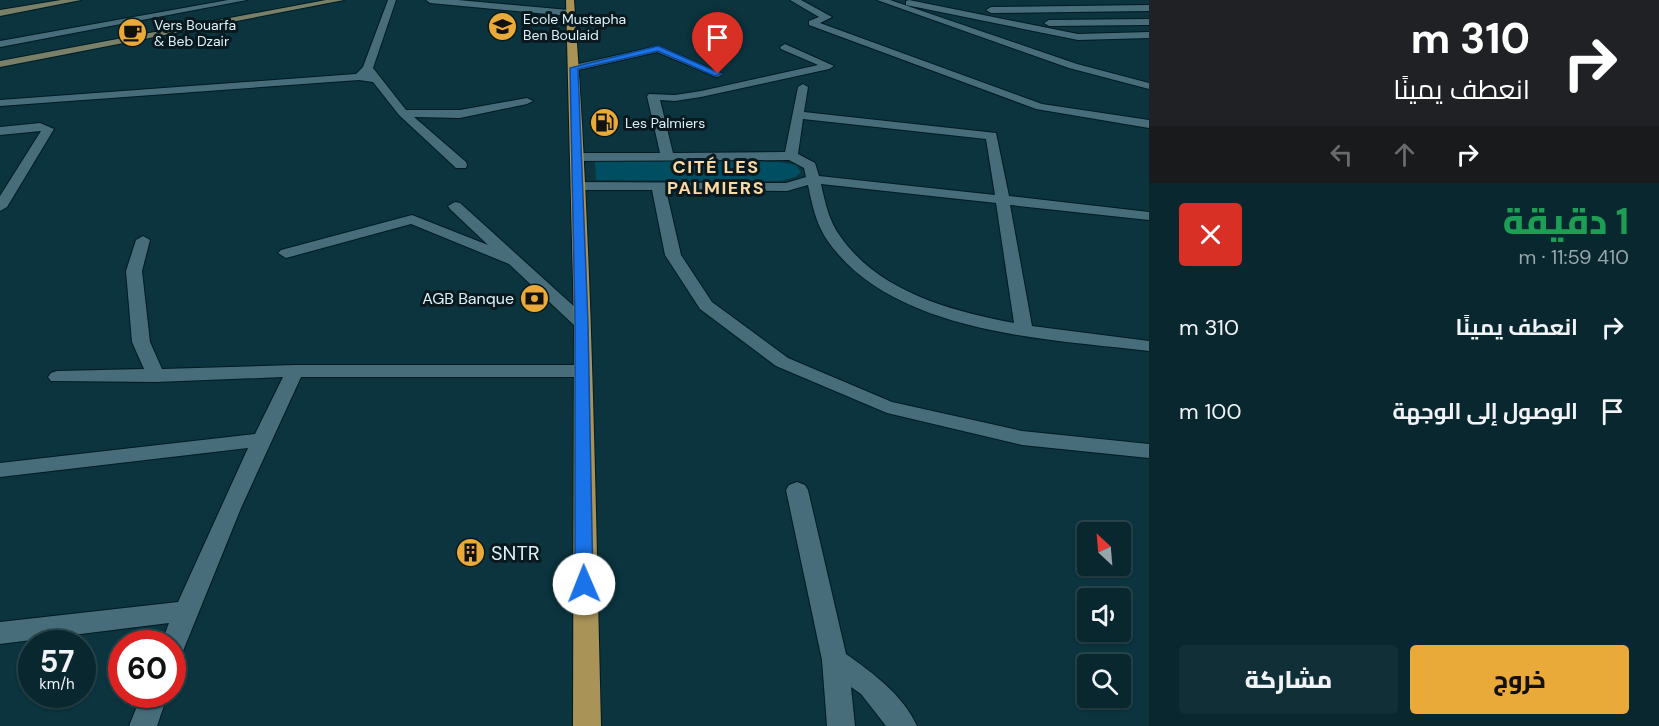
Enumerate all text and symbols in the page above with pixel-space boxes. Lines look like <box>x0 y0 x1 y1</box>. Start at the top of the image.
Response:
place label: Ecole Mustapha Ben Boulaid <box>523 10 626 44</box>
school or university icon: Ecole Mustapha Ben Boulaid <box>486 11 518 43</box>
text: 310 m <box>1411 11 1530 66</box>
pin <box>692 12 743 74</box>
place label: Vers Bouarfa & Beb Dzair <box>154 16 236 50</box>
cafe icon: Vers Bouarfa & Beb Dzair <box>117 17 149 49</box>
icon: arrive <box>701 21 734 54</box>
icon: right <box>1551 24 1629 102</box>
text: انعطف يمينًا <box>1393 72 1530 107</box>
fuel station icon: Les Palmiers <box>588 107 620 139</box>
place label: Les Palmiers <box>625 114 705 132</box>
icon: left <box>1325 138 1358 171</box>
icon: ahead <box>1388 138 1421 171</box>
icon: right <box>1451 138 1484 171</box>
district label: CITÉ LES PALMIERS <box>667 155 765 200</box>
text: 1 دقيقة <box>1503 198 1629 245</box>
button: close <box>1179 203 1242 266</box>
text: 410 m · 11:59 <box>1518 244 1629 270</box>
bank icon: AGB Banque <box>519 282 551 314</box>
place label: AGB Banque <box>422 288 514 309</box>
icon: right <box>1596 311 1629 344</box>
text: 310 m <box>1179 313 1239 342</box>
text: انعطف يمينًا <box>1456 313 1578 342</box>
icon: arrive <box>1596 395 1629 428</box>
text: 100 m <box>1179 397 1241 426</box>
text: الوصول إلى الوجهة <box>1392 397 1578 426</box>
north arrow <box>1077 522 1131 576</box>
map controls <box>1077 522 1131 708</box>
building icon: SNTR <box>454 537 486 569</box>
place label: SNTR <box>491 540 540 566</box>
position arrow <box>552 552 616 616</box>
button: sound <box>1077 588 1131 642</box>
speed limit sign: 60 <box>108 630 186 708</box>
text: 57 <box>40 642 74 681</box>
button: مشاركة <box>1179 645 1398 714</box>
button: خروج <box>1410 645 1629 714</box>
button: search <box>1077 654 1131 708</box>
text: km/h <box>39 674 75 694</box>

